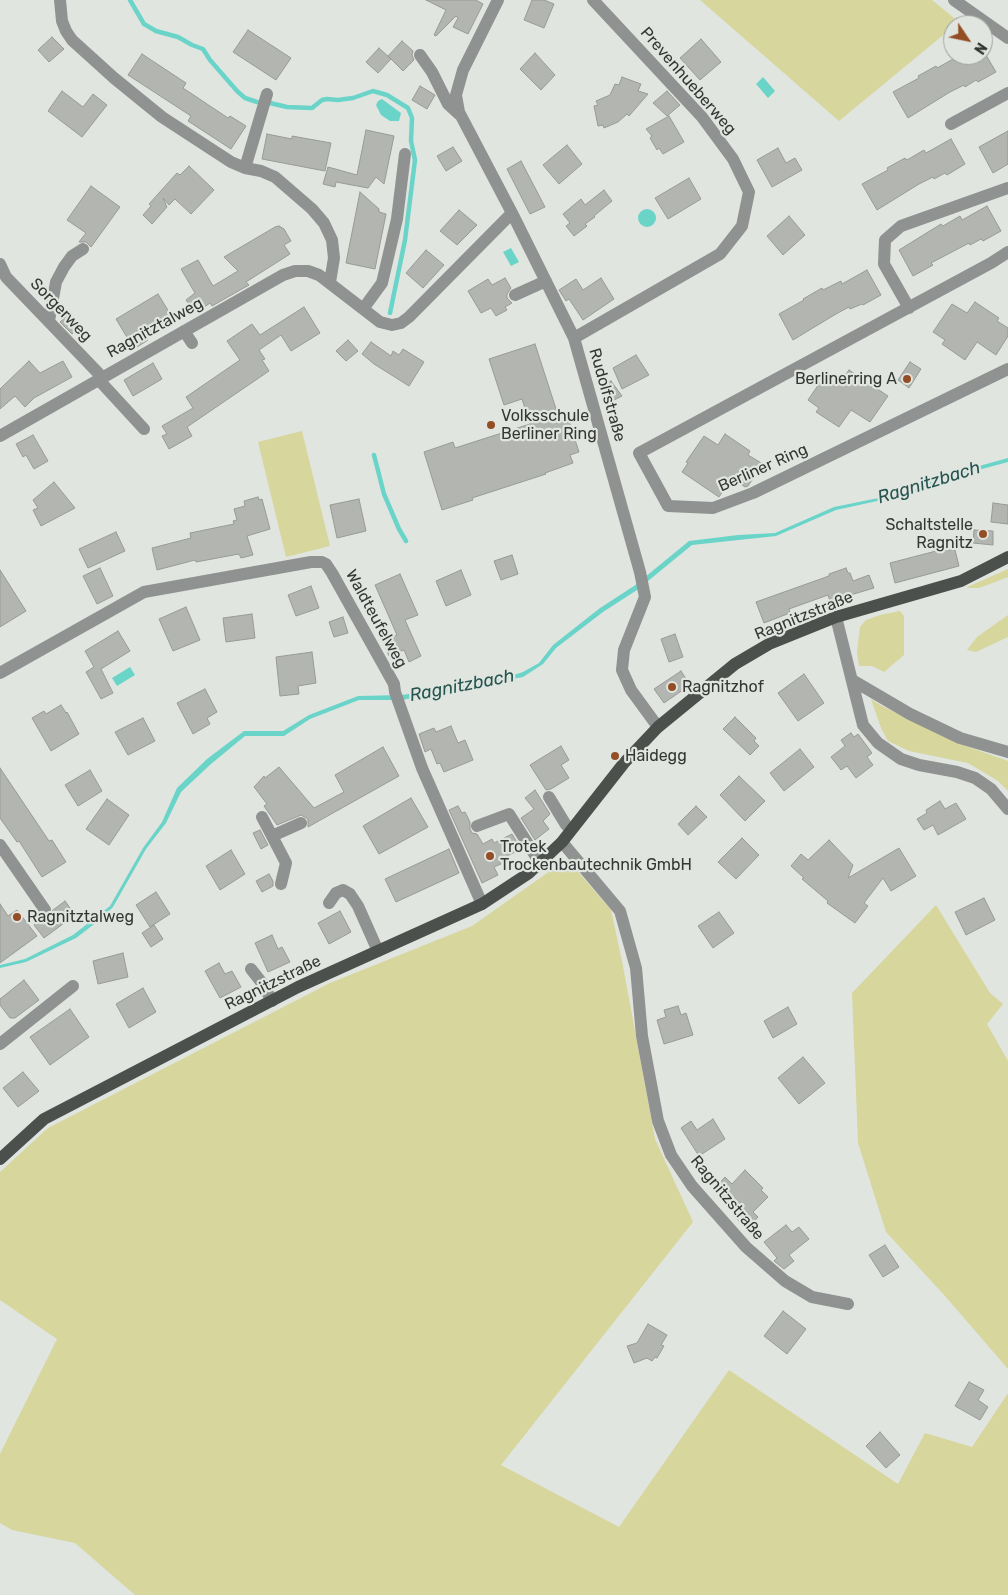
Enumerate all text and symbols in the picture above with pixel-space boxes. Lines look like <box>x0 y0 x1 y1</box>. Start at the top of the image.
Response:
north arrow <box>943 15 993 65</box>
street label: Prevenhueberweg <box>636 23 740 139</box>
text: N <box>970 39 990 57</box>
street label: Sorgerweg <box>26 274 96 346</box>
street label: Ragnitztalweg <box>104 294 206 362</box>
street label: Rudolfstraße <box>584 346 630 444</box>
place label: Berlinerring A <box>795 369 897 389</box>
marker: Berlinerring A <box>901 373 913 385</box>
place label: Volksschule Berliner Ring <box>501 406 597 444</box>
marker: Volksschule Berliner Ring <box>485 419 497 431</box>
street label: Berliner Ring <box>715 440 811 496</box>
water label: Ragnitzbach <box>875 457 983 509</box>
place label: Schaltstelle Ragnitz <box>885 515 973 553</box>
marker: Schaltstelle Ragnitz <box>977 528 989 540</box>
street label: Waldteufelweg <box>341 566 411 672</box>
street label: Ragnitzstraße <box>752 588 856 644</box>
water label: Ragnitzbach <box>408 665 516 707</box>
place label: Ragnitzhof <box>682 677 764 697</box>
marker: Ragnitzhof <box>666 681 678 693</box>
place label: Haidegg <box>625 746 687 766</box>
marker: Haidegg <box>609 750 621 762</box>
place label: Trotek Trockenbautechnik GmbH <box>500 837 692 875</box>
marker: Trotek Trockenbautechnik GmbH <box>484 850 496 862</box>
place label: Ragnitztalweg <box>27 907 134 927</box>
marker: Ragnitztalweg <box>11 911 23 923</box>
street label: Ragnitzstraße <box>222 951 324 1015</box>
street label: Ragnitzstraße <box>686 1152 768 1244</box>

